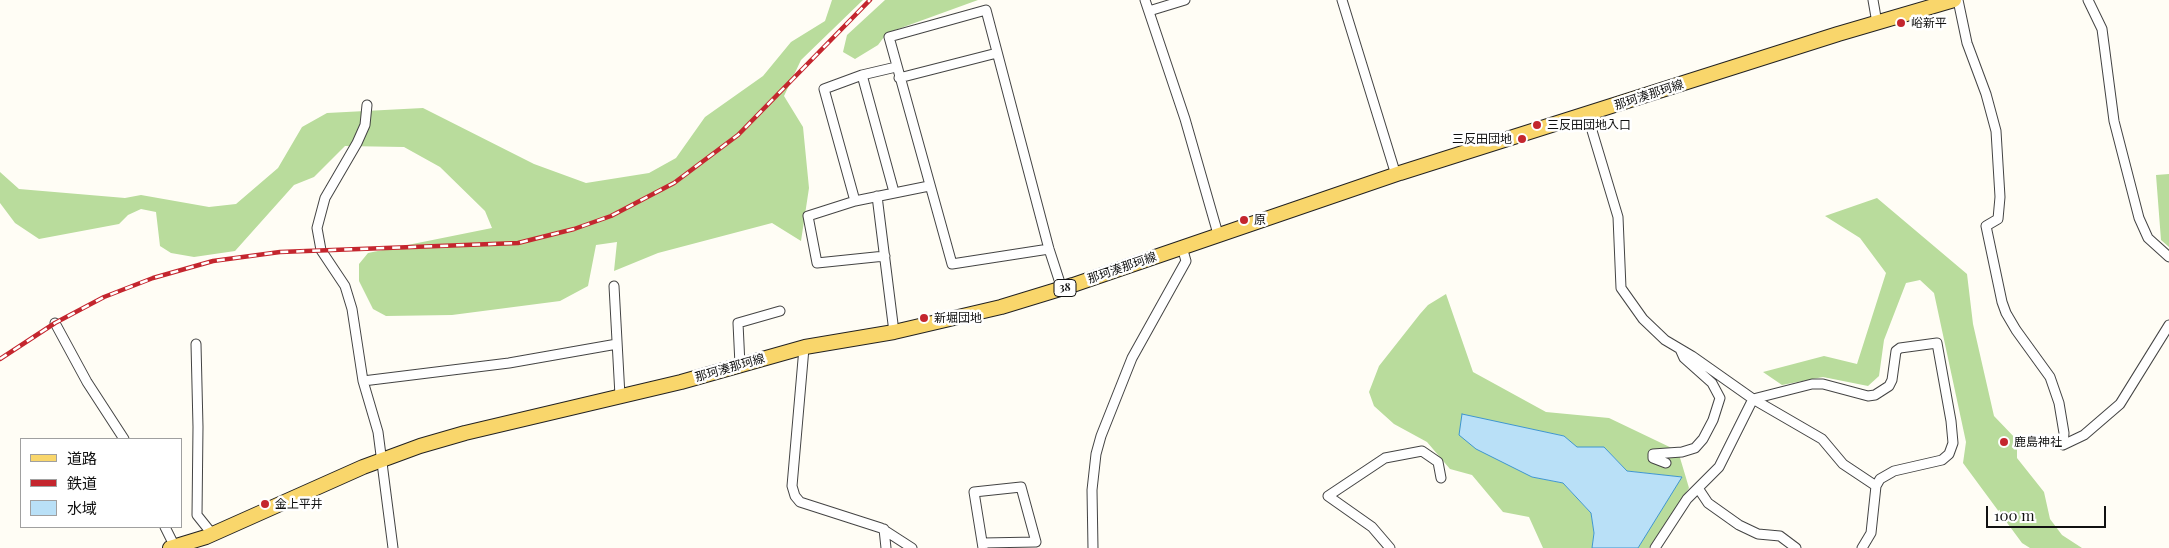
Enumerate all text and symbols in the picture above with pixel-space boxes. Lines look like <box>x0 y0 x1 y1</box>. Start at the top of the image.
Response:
place label: 峪新平 <box>1911 16 1947 30</box>
marker: 峪新平 <box>1895 17 1907 29</box>
street label: 那珂湊那珂線 <box>1613 77 1685 113</box>
place label: 三反田団地入口 <box>1547 118 1631 132</box>
marker: 三反田団地入口 <box>1531 119 1543 131</box>
place label: 三反田団地 <box>1452 132 1512 146</box>
marker: 三反田団地 <box>1516 133 1528 145</box>
place label: 原 <box>1254 213 1266 227</box>
marker: 原 <box>1238 214 1250 226</box>
street label: 那珂湊那珂線 <box>1086 249 1158 287</box>
road number: 38 <box>1054 280 1076 296</box>
place label: 新堀団地 <box>934 311 982 325</box>
marker: 新堀団地 <box>918 312 930 324</box>
street label: 那珂湊那珂線 <box>693 351 767 385</box>
place label: 鹿島神社 <box>2014 435 2062 449</box>
marker: 鹿島神社 <box>1998 436 2010 448</box>
legend <box>20 438 182 528</box>
text: 道路 <box>67 448 97 468</box>
text: 鉄道 <box>67 473 97 493</box>
scale bar <box>1989 496 2109 528</box>
place label: 金上平井 <box>275 497 323 511</box>
text: 水域 <box>67 498 97 518</box>
marker: 金上平井 <box>259 498 271 510</box>
text: 100 m <box>1994 505 2035 525</box>

